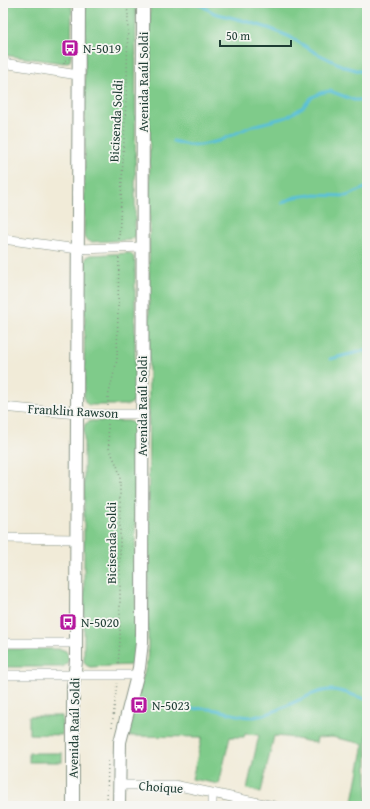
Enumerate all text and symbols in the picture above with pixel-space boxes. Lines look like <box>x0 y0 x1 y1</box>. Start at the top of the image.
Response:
scale bar <box>220 22 291 48</box>
text: 50 m <box>226 27 250 44</box>
street label: Avenida Raúl Soldi <box>134 31 153 132</box>
bus stop icon: N-5019 <box>60 38 80 58</box>
place label: N-5019 <box>83 39 121 58</box>
street label: Bicisenda Soldi <box>104 79 128 163</box>
street label: Avenida Raúl Soldi <box>133 355 152 456</box>
street label: Franklin Rawson <box>27 399 120 423</box>
street label: Bicisenda Soldi <box>102 502 121 584</box>
bus stop icon: N-5020 <box>58 612 78 632</box>
place label: N-5020 <box>81 613 119 632</box>
street label: Avenida Raúl Soldi <box>64 677 84 779</box>
bus stop icon: N-5023 <box>129 695 149 715</box>
place label: N-5023 <box>152 696 190 715</box>
street label: Choique <box>138 776 184 798</box>

